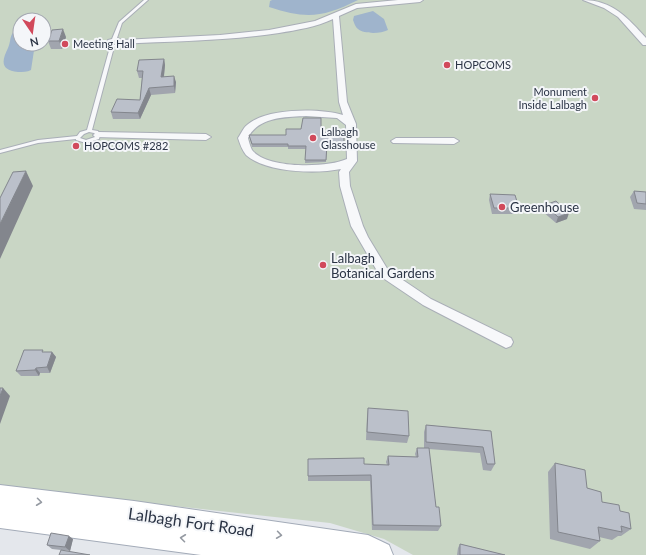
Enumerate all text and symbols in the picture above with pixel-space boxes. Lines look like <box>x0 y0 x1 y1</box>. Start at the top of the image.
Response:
north arrow <box>12 12 52 52</box>
text: N <box>29 35 40 50</box>
place label: Meeting Hall <box>73 37 135 50</box>
marker: Meeting Hall <box>60 39 70 49</box>
place label: HOPCOMS <box>455 58 511 71</box>
marker: HOPCOMS <box>442 60 452 70</box>
place label: Monument Inside Lalbagh <box>518 85 587 111</box>
marker: Monument Inside Lalbagh <box>590 93 600 103</box>
place label: Lalbagh Glasshouse <box>321 125 376 151</box>
marker: Lalbagh Glasshouse <box>308 133 318 143</box>
place label: HOPCOMS #282 <box>84 139 168 152</box>
marker: HOPCOMS #282 <box>71 141 81 151</box>
place label: Greenhouse <box>510 199 579 215</box>
marker: Greenhouse <box>497 202 507 212</box>
place label: Lalbagh Botanical Gardens <box>331 250 435 281</box>
marker: Lalbagh Botanical Gardens <box>318 260 328 270</box>
one-way arrow <box>36 498 42 507</box>
street label: Lalbagh Fort Road <box>127 503 255 540</box>
one-way arrow <box>275 530 282 539</box>
one-way arrow <box>180 534 186 543</box>

